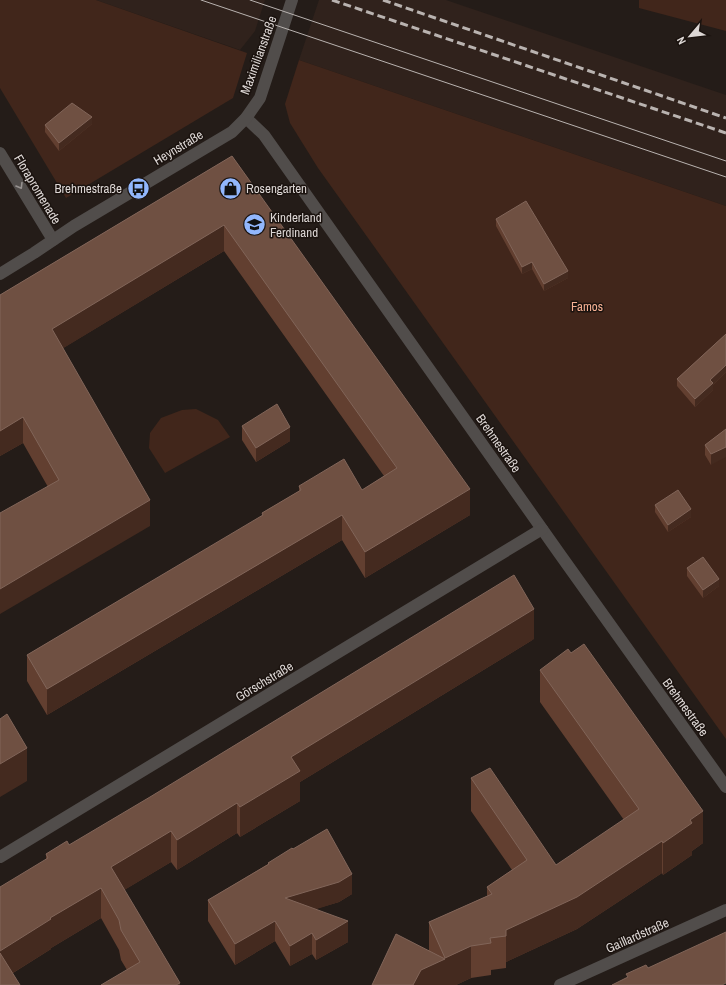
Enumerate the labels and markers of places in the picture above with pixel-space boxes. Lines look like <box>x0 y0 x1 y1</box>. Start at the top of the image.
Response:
bus stop icon: Brehmestraße <box>125 175 151 201</box>
shop icon: Rosengarten <box>217 175 243 201</box>
place label: Brehmestraße <box>54 180 122 197</box>
place label: Rosengarten <box>246 180 307 197</box>
place label: Kinderland Ferdinand <box>270 209 322 241</box>
school or university icon: Kinderland Ferdinand <box>242 211 268 237</box>

